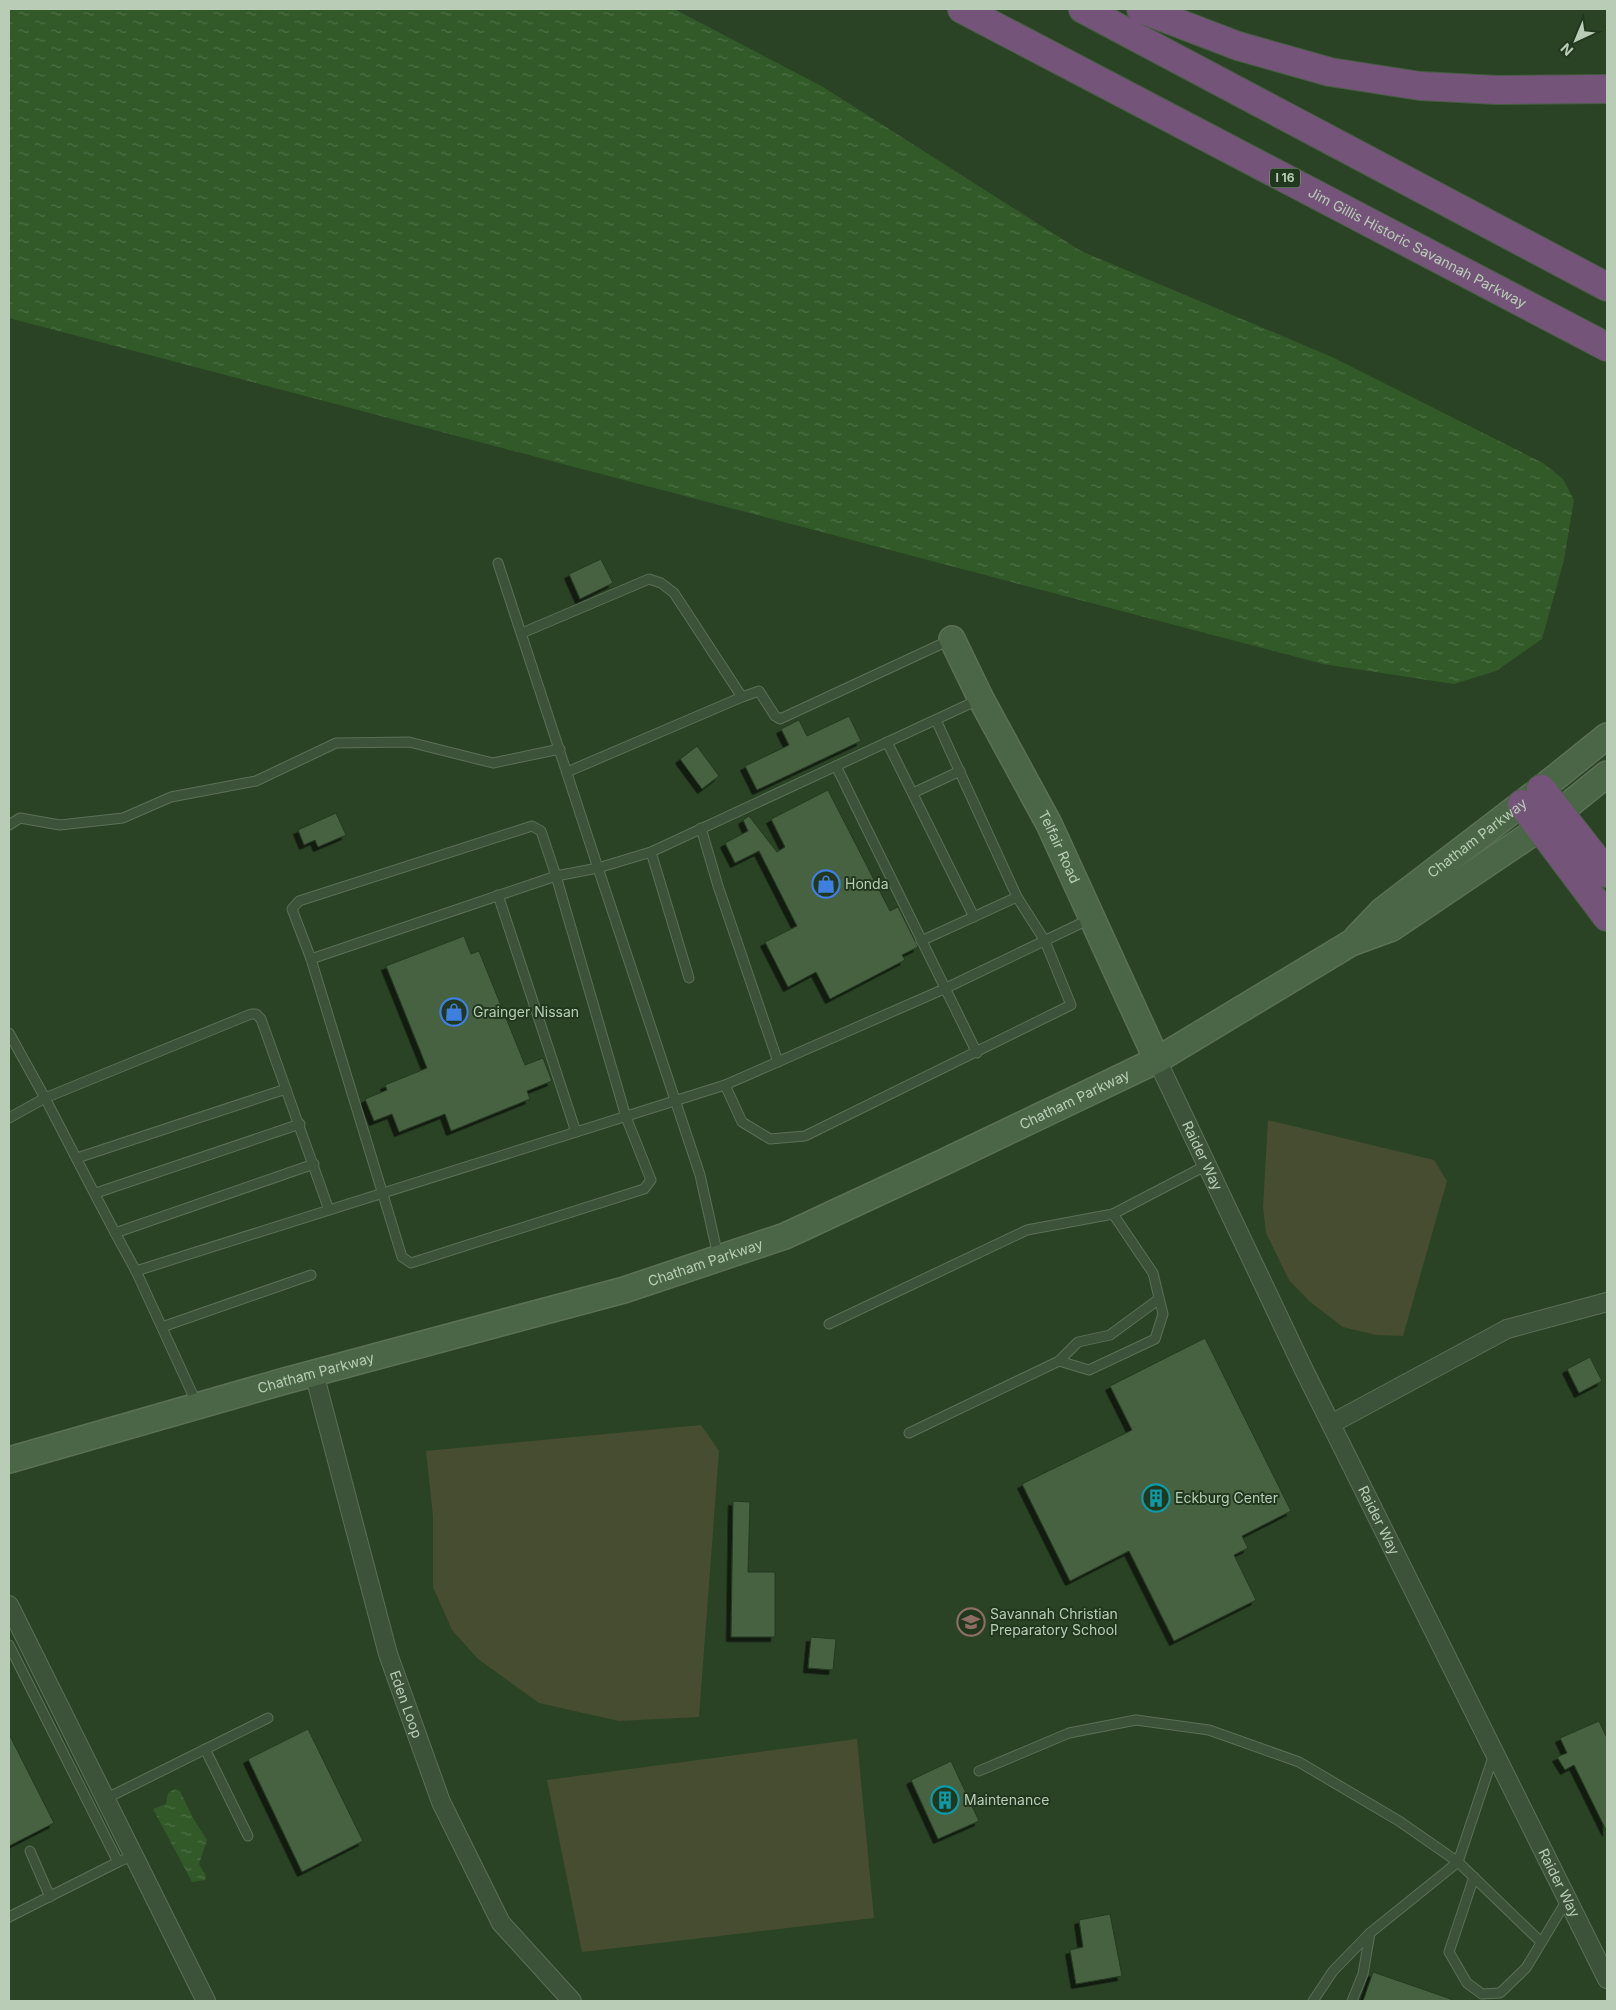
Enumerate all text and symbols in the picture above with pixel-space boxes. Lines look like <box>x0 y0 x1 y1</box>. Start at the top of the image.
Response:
north arrow <box>1551 15 1601 65</box>
text: N <box>1557 40 1576 60</box>
road number: I 16 <box>1270 168 1300 188</box>
street label: Jim Gillis Historic Savannah Parkway <box>1306 183 1530 311</box>
street label: Chatham Parkway <box>1424 794 1530 881</box>
street label: Telfair Road <box>1035 807 1084 886</box>
shop icon: Honda <box>811 869 841 899</box>
place label: Honda <box>845 875 889 892</box>
shop icon: Grainger Nissan <box>439 997 469 1027</box>
place label: Grainger Nissan <box>473 1003 579 1020</box>
street label: Chatham Parkway <box>1016 1065 1132 1133</box>
street label: Raider Way <box>1179 1118 1227 1193</box>
street label: Chatham Parkway <box>646 1235 765 1289</box>
street label: Chatham Parkway <box>255 1348 376 1396</box>
building icon: Eckburg Center <box>1141 1483 1171 1513</box>
street label: Raider Way <box>1355 1483 1404 1557</box>
place label: Eckburg Center <box>1175 1489 1278 1506</box>
place label: Savannah Christian Preparatory School <box>990 1605 1118 1638</box>
school or university icon: Savannah Christian Preparatory School <box>956 1607 986 1637</box>
street label: Eden Loop <box>387 1668 426 1740</box>
building icon: Maintenance <box>930 1785 960 1815</box>
place label: Maintenance <box>964 1791 1049 1808</box>
street label: Raider Way <box>1535 1845 1584 1920</box>

